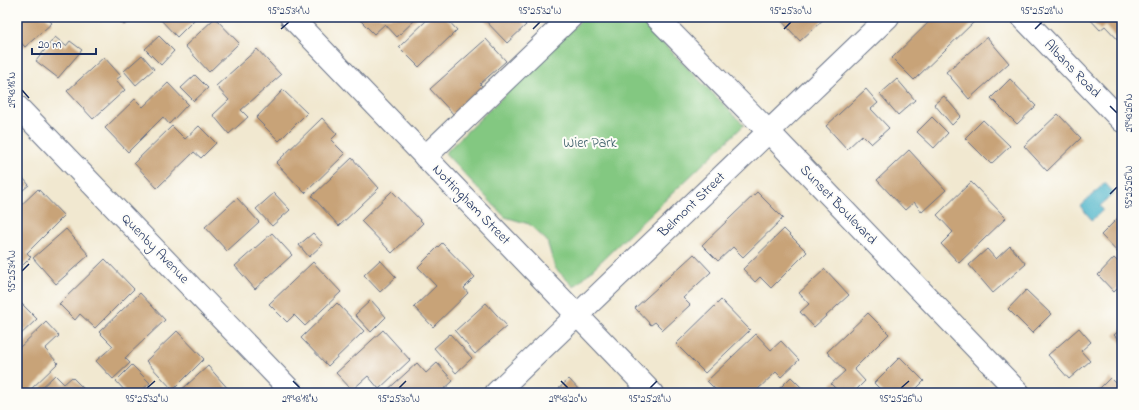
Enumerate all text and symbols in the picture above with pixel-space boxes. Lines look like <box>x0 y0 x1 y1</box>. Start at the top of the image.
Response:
text: 95°25'34"W <box>268 4 310 19</box>
text: 95°25'32"W <box>519 4 561 19</box>
text: 95°25'30"W <box>770 4 812 19</box>
text: 95°25'28"W <box>1021 4 1063 19</box>
scale bar <box>32 30 96 56</box>
street label: Albans Road <box>1039 35 1105 103</box>
text: 20 m <box>38 36 61 54</box>
text: 29°43'18"N <box>5 72 20 108</box>
text: 29°43'26"N <box>1122 94 1137 132</box>
park label: Wier Park <box>563 133 618 154</box>
street label: Nottingham Street <box>426 160 515 251</box>
street label: Sunset Boulevard <box>794 160 882 250</box>
text: 95°25'26"W <box>1122 165 1137 208</box>
street label: Belmont Street <box>653 167 731 243</box>
street label: Quenby Avenue <box>115 209 195 290</box>
text: 95°25'34"W <box>5 250 20 292</box>
text: 95°25'32"W <box>126 392 168 407</box>
text: 29°43'18"N <box>282 392 318 407</box>
text: 95°25'30"W <box>378 392 420 407</box>
text: 29°43'20"N <box>549 392 587 407</box>
text: 95°25'28"W <box>629 392 671 407</box>
text: 95°25'26"W <box>880 392 923 407</box>

